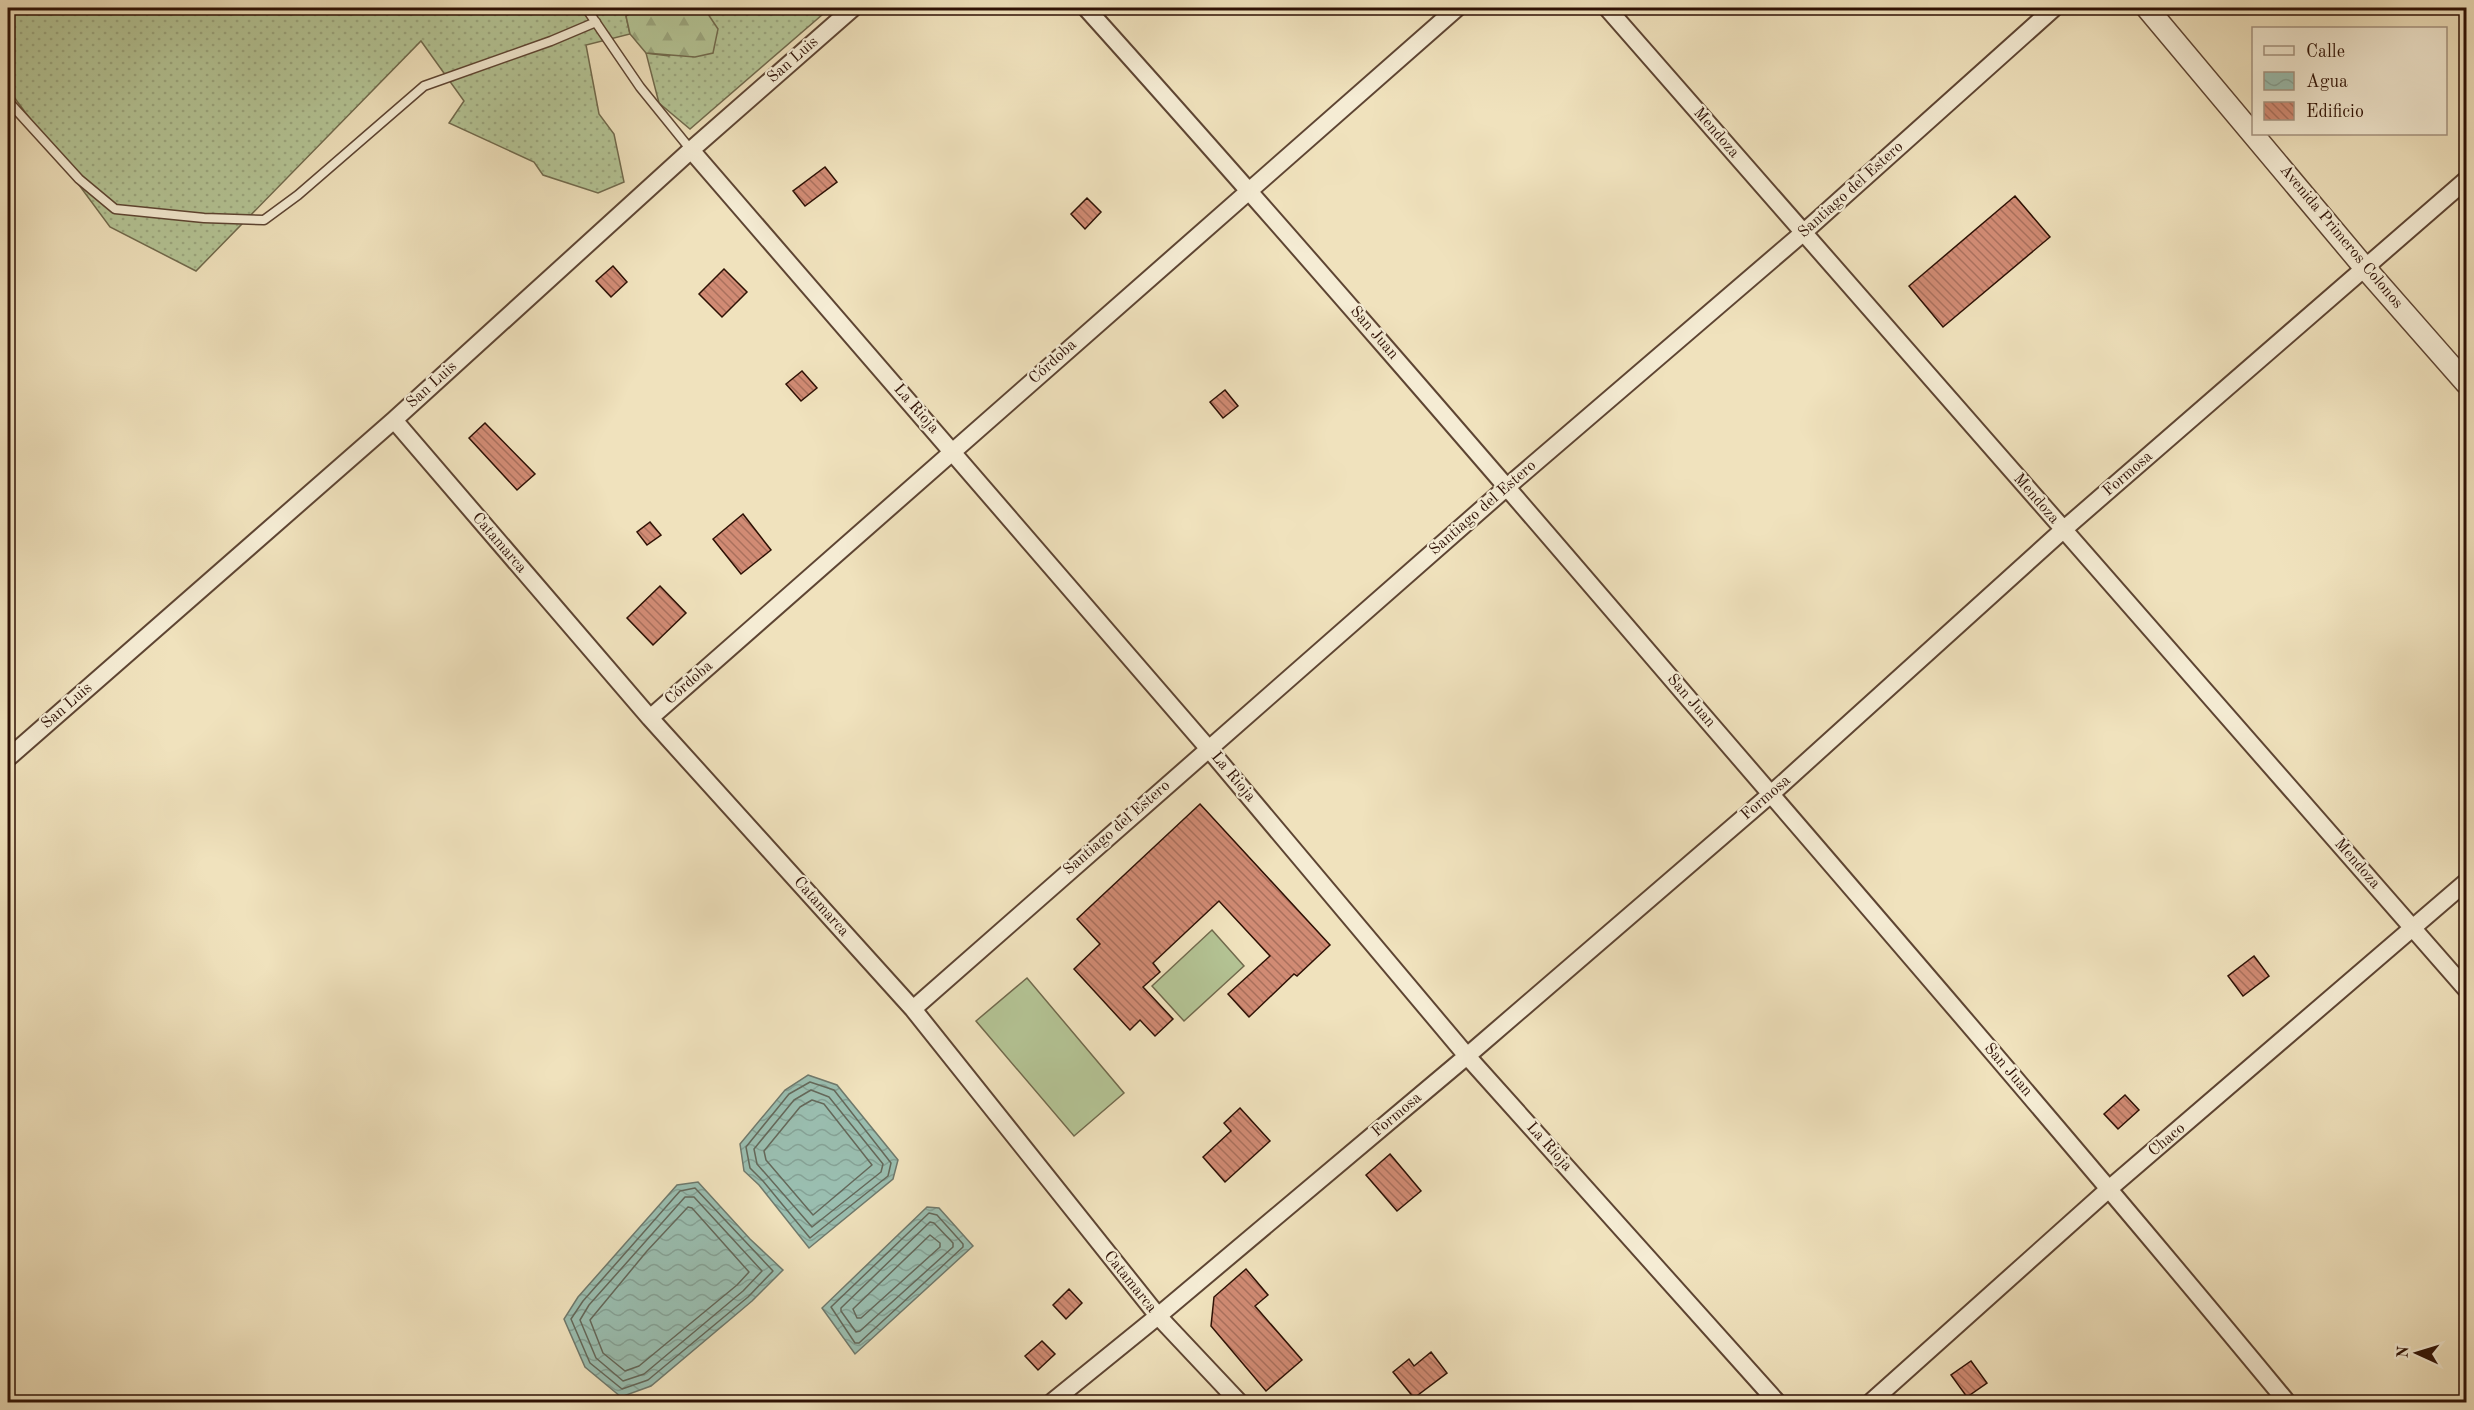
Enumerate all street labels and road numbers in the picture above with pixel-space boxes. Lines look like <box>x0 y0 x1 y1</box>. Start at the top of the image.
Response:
street label: San Luis <box>765 34 821 86</box>
street label: Mendoza <box>1690 105 1742 161</box>
street label: Santiago del Estero <box>1795 139 1907 241</box>
street label: Avenida Primeros Colonos <box>2276 162 2406 312</box>
street label: San Juan <box>1347 303 1401 363</box>
street label: Córdoba <box>1026 337 1080 387</box>
street label: San Luis <box>404 358 460 412</box>
street label: La Rioja <box>890 381 942 437</box>
street label: Formosa <box>2100 448 2156 500</box>
street label: Santiago del Estero <box>1427 458 1539 558</box>
street label: Mendoza <box>2010 471 2062 527</box>
street label: Catamarca <box>469 510 529 576</box>
street label: Córdoba <box>662 658 716 708</box>
street label: San Juan <box>1664 671 1718 731</box>
street label: San Luis <box>39 680 95 732</box>
street label: La Rioja <box>1208 749 1258 805</box>
street label: Formosa <box>1738 772 1794 824</box>
street label: Santiago del Estero <box>1061 778 1173 878</box>
street label: Mendoza <box>2331 836 2383 892</box>
street label: Catamarca <box>790 874 852 940</box>
street label: San Juan <box>1981 1040 2035 1100</box>
street label: Formosa <box>1369 1090 1425 1140</box>
street label: La Rioja <box>1523 1119 1575 1175</box>
street label: Chaco <box>2146 1120 2188 1160</box>
street label: Catamarca <box>1100 1248 1160 1316</box>

